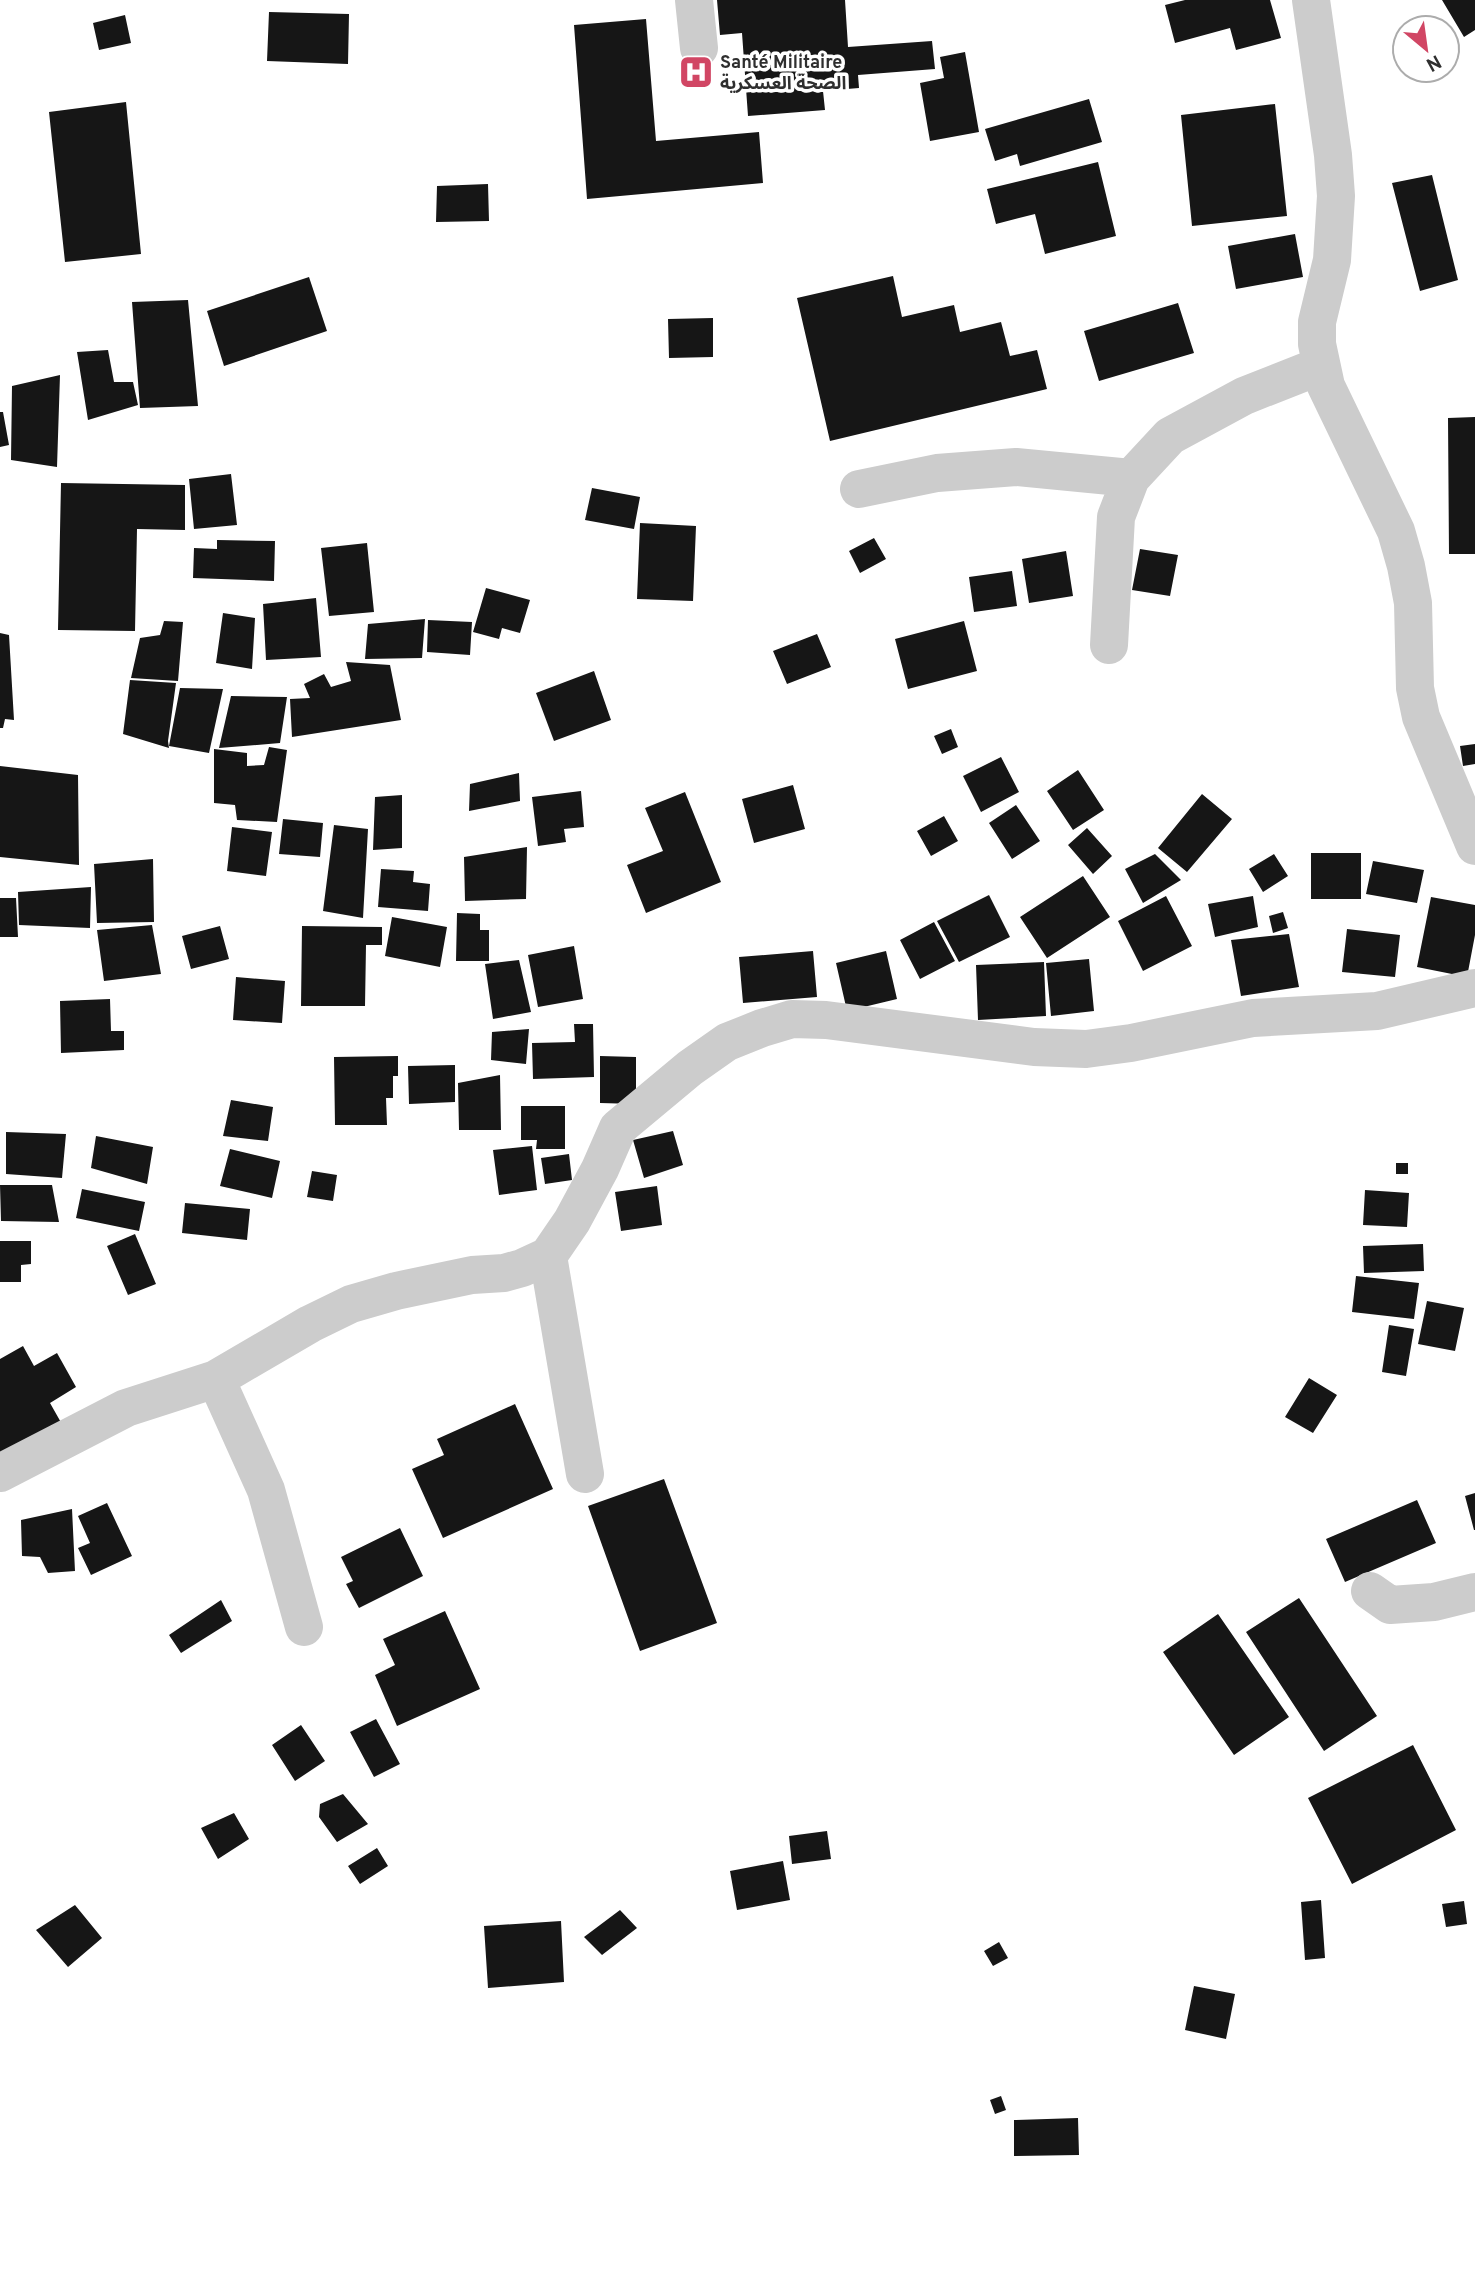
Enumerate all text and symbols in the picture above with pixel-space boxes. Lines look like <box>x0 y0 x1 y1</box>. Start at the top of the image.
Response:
north arrow <box>1391 14 1461 84</box>
text: N <box>1421 48 1445 76</box>
place label: Santé Militaire الصحة العسكرية <box>720 52 846 96</box>
hospital icon: Santé Militaire الصحة العسكرية <box>677 53 715 91</box>

